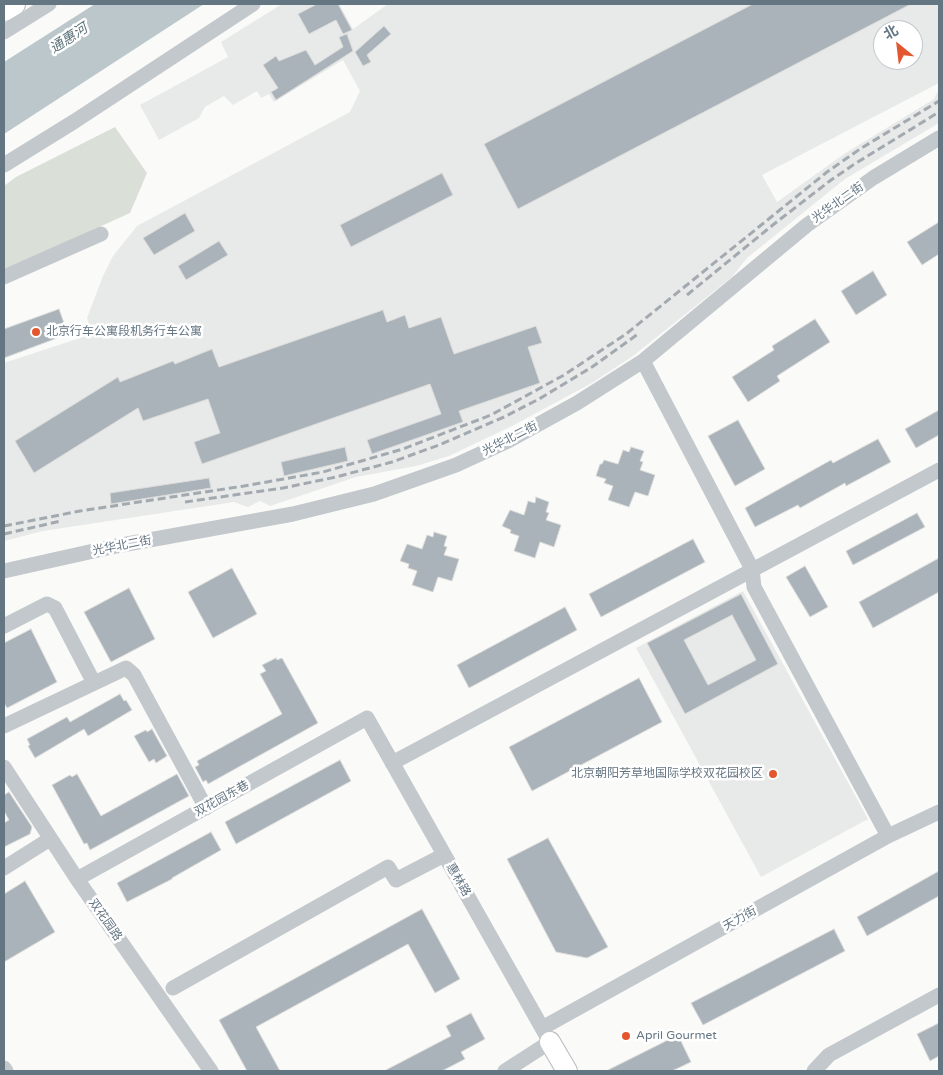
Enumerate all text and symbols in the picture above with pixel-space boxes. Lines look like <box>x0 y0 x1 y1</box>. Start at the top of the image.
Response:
north arrow <box>873 20 923 70</box>
water label: 通惠河 <box>47 21 91 57</box>
text: 北 <box>881 21 901 43</box>
street label: 光华北二街 <box>809 180 867 226</box>
place label: 北京行车公寓段机务行车公寓 <box>46 325 202 339</box>
marker: 北京行车公寓段机务行车公寓 <box>30 326 42 338</box>
street label: 光华北二街 <box>480 419 540 459</box>
street label: 光华北二街 <box>91 533 153 559</box>
place label: 北京朝阳芳草地国际学校双花园校区 <box>571 767 763 781</box>
marker: 北京朝阳芳草地国际学校双花园校区 <box>767 768 779 780</box>
street label: 双花园东巷 <box>192 778 252 820</box>
street label: 惠林路 <box>443 861 473 899</box>
street label: 双花园路 <box>85 896 125 944</box>
street label: 天力街 <box>721 904 759 934</box>
place label: April Gourmet <box>636 1029 717 1043</box>
marker: April Gourmet <box>620 1030 632 1042</box>

